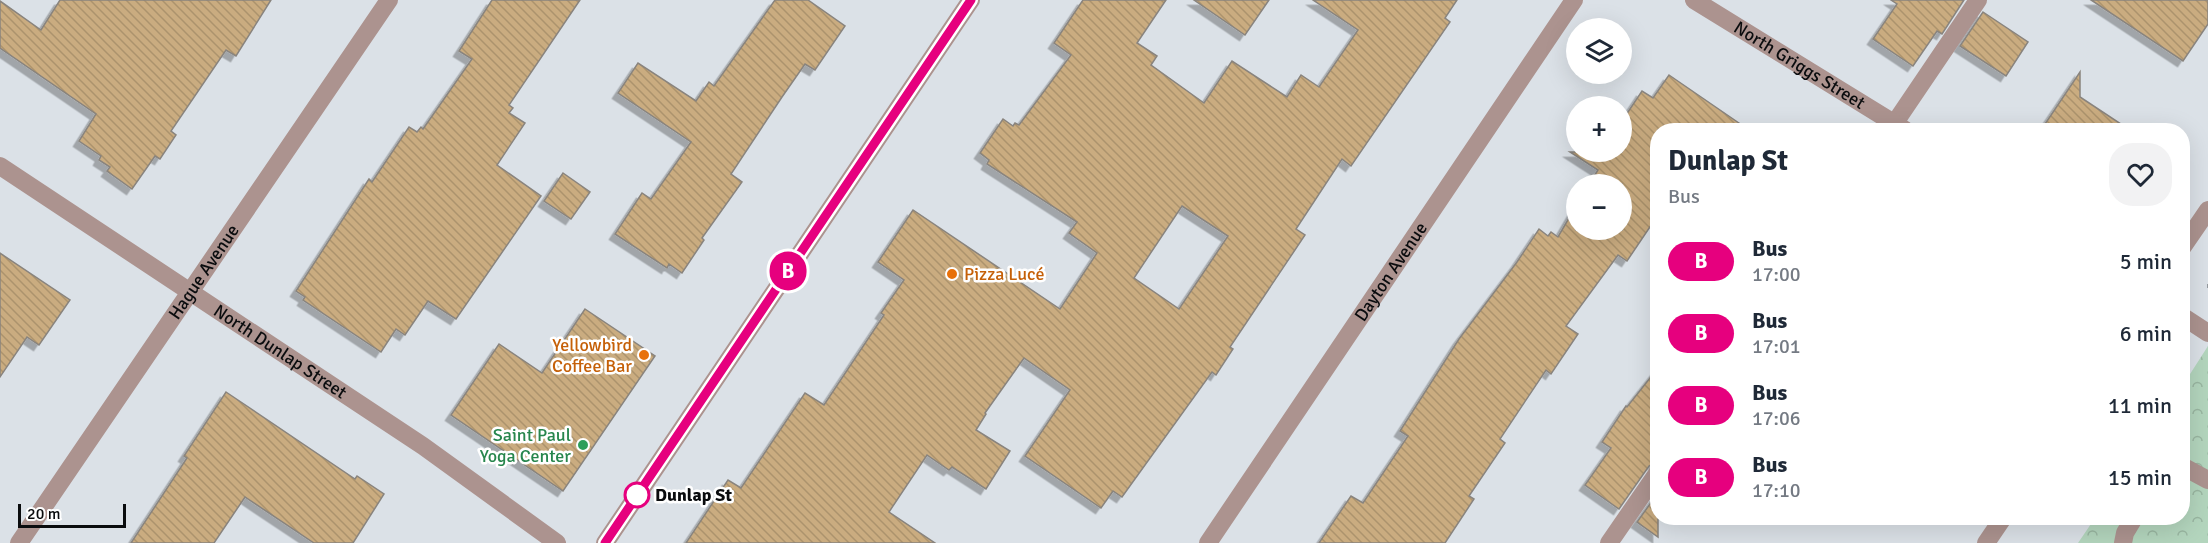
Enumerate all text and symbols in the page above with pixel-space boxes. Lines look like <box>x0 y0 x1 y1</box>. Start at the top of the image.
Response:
street label: North Griggs Street <box>1730 16 1869 114</box>
map controls <box>1566 18 1632 240</box>
button: layers <box>1566 18 1632 84</box>
button: + <box>1566 96 1632 162</box>
button: heart <box>2109 143 2172 206</box>
text: Dunlap St <box>1668 144 1788 178</box>
button: − <box>1566 174 1632 240</box>
text: Bus <box>1668 184 1700 209</box>
street label: Dayton Avenue <box>1350 218 1432 326</box>
street label: Hague Avenue <box>164 220 244 324</box>
text: Bus <box>1752 235 1787 262</box>
text: B <box>1695 248 1707 274</box>
text: 5 min <box>2120 248 2172 275</box>
line badge: B <box>768 252 808 290</box>
text: B <box>782 258 794 284</box>
text: 17:00 <box>1752 262 1801 287</box>
place label: Pizza Lucé <box>964 263 1044 285</box>
marker: Pizza Lucé <box>945 267 959 281</box>
street label: North Dunlap Street <box>209 300 351 403</box>
text: Bus <box>1752 307 1787 334</box>
text: B <box>1695 320 1707 346</box>
text: 6 min <box>2120 320 2172 347</box>
place label: Yellowbird Coffee Bar <box>552 334 632 377</box>
text: 17:01 <box>1752 334 1801 359</box>
marker: Yellowbird Coffee Bar <box>637 348 651 362</box>
text: Bus <box>1752 379 1787 406</box>
text: B <box>1695 392 1707 418</box>
text: 11 min <box>2108 392 2172 419</box>
text: 17:06 <box>1752 406 1801 431</box>
place label: Saint Paul Yoga Center <box>480 424 571 467</box>
marker: Saint Paul Yoga Center <box>576 438 590 452</box>
text: Bus <box>1752 451 1787 478</box>
text: B <box>1695 464 1707 490</box>
text: 15 min <box>2108 464 2172 491</box>
text: 17:10 <box>1752 478 1801 503</box>
marker: Dunlap St <box>624 482 650 508</box>
place label: Dunlap St <box>655 484 732 506</box>
scale bar <box>18 501 126 528</box>
text: 20 m <box>27 504 61 524</box>

